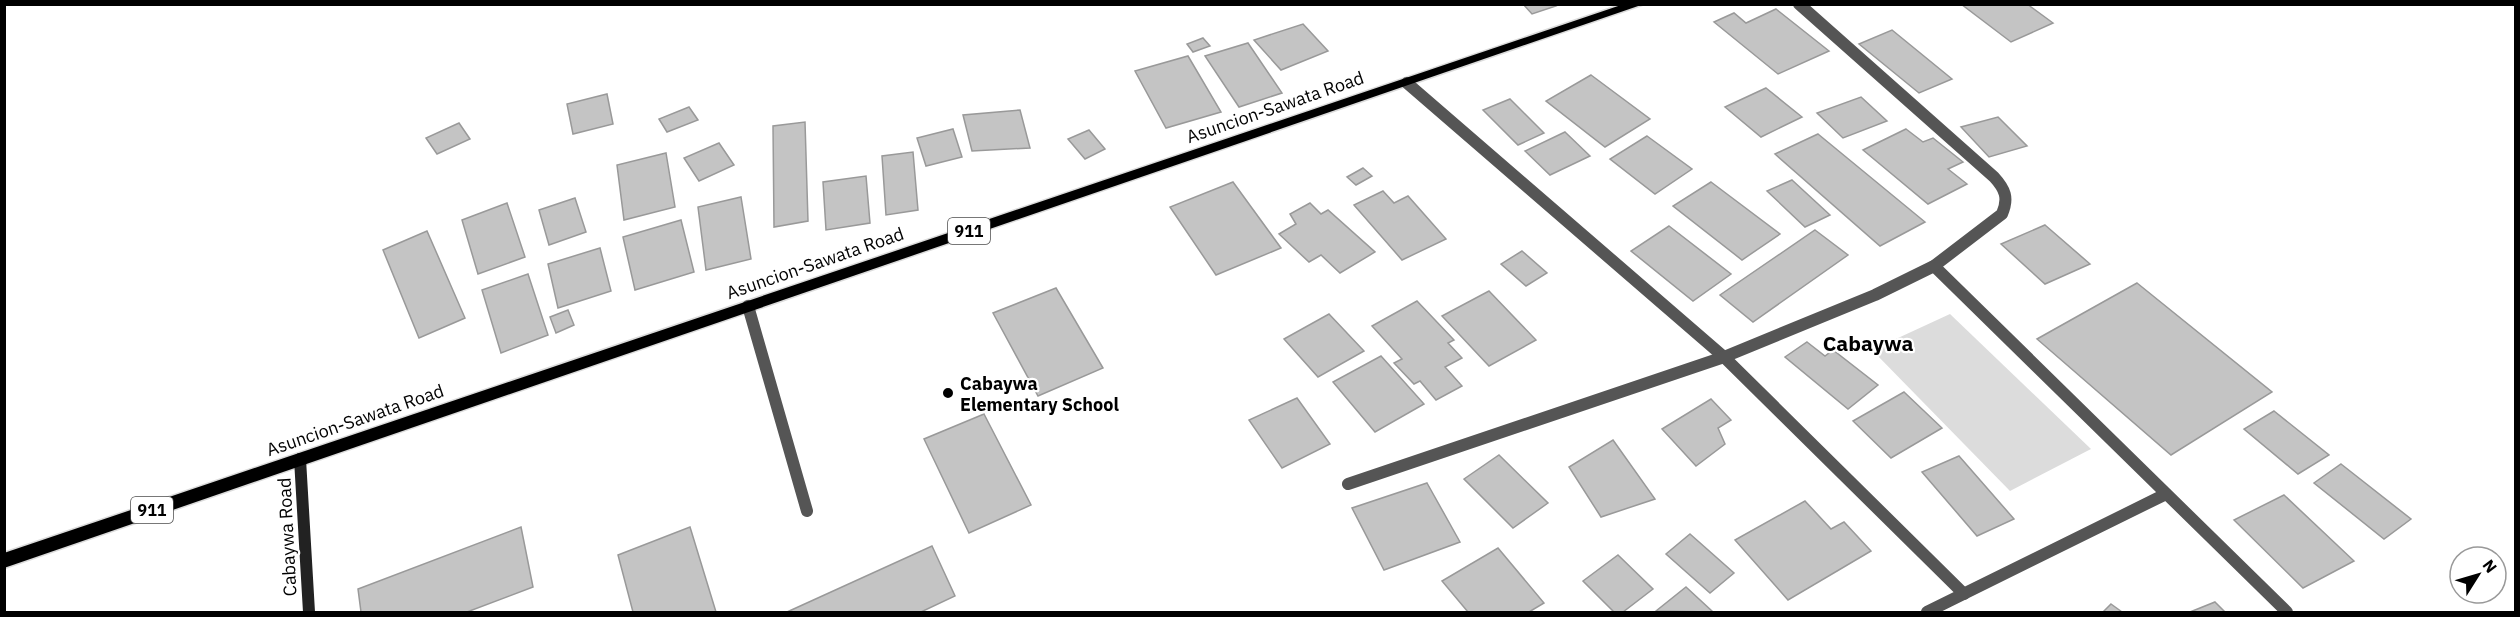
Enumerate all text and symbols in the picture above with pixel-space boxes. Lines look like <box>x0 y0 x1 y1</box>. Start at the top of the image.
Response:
street label: Asuncion-Sawata Road <box>1183 66 1367 148</box>
road number: 911 <box>948 218 990 244</box>
street label: Asuncion-Sawata Road <box>723 222 907 304</box>
district label: Cabaywa <box>1823 329 1913 357</box>
place label: Cabaywa Elementary School <box>960 372 1119 416</box>
street label: Asuncion-Sawata Road <box>263 379 447 461</box>
marker: Cabaywa Elementary School <box>941 386 955 400</box>
street label: Cabaywa Road <box>272 477 302 597</box>
road number: 911 <box>131 497 173 523</box>
north arrow <box>2448 545 2508 605</box>
text: N <box>2479 555 2501 577</box>

